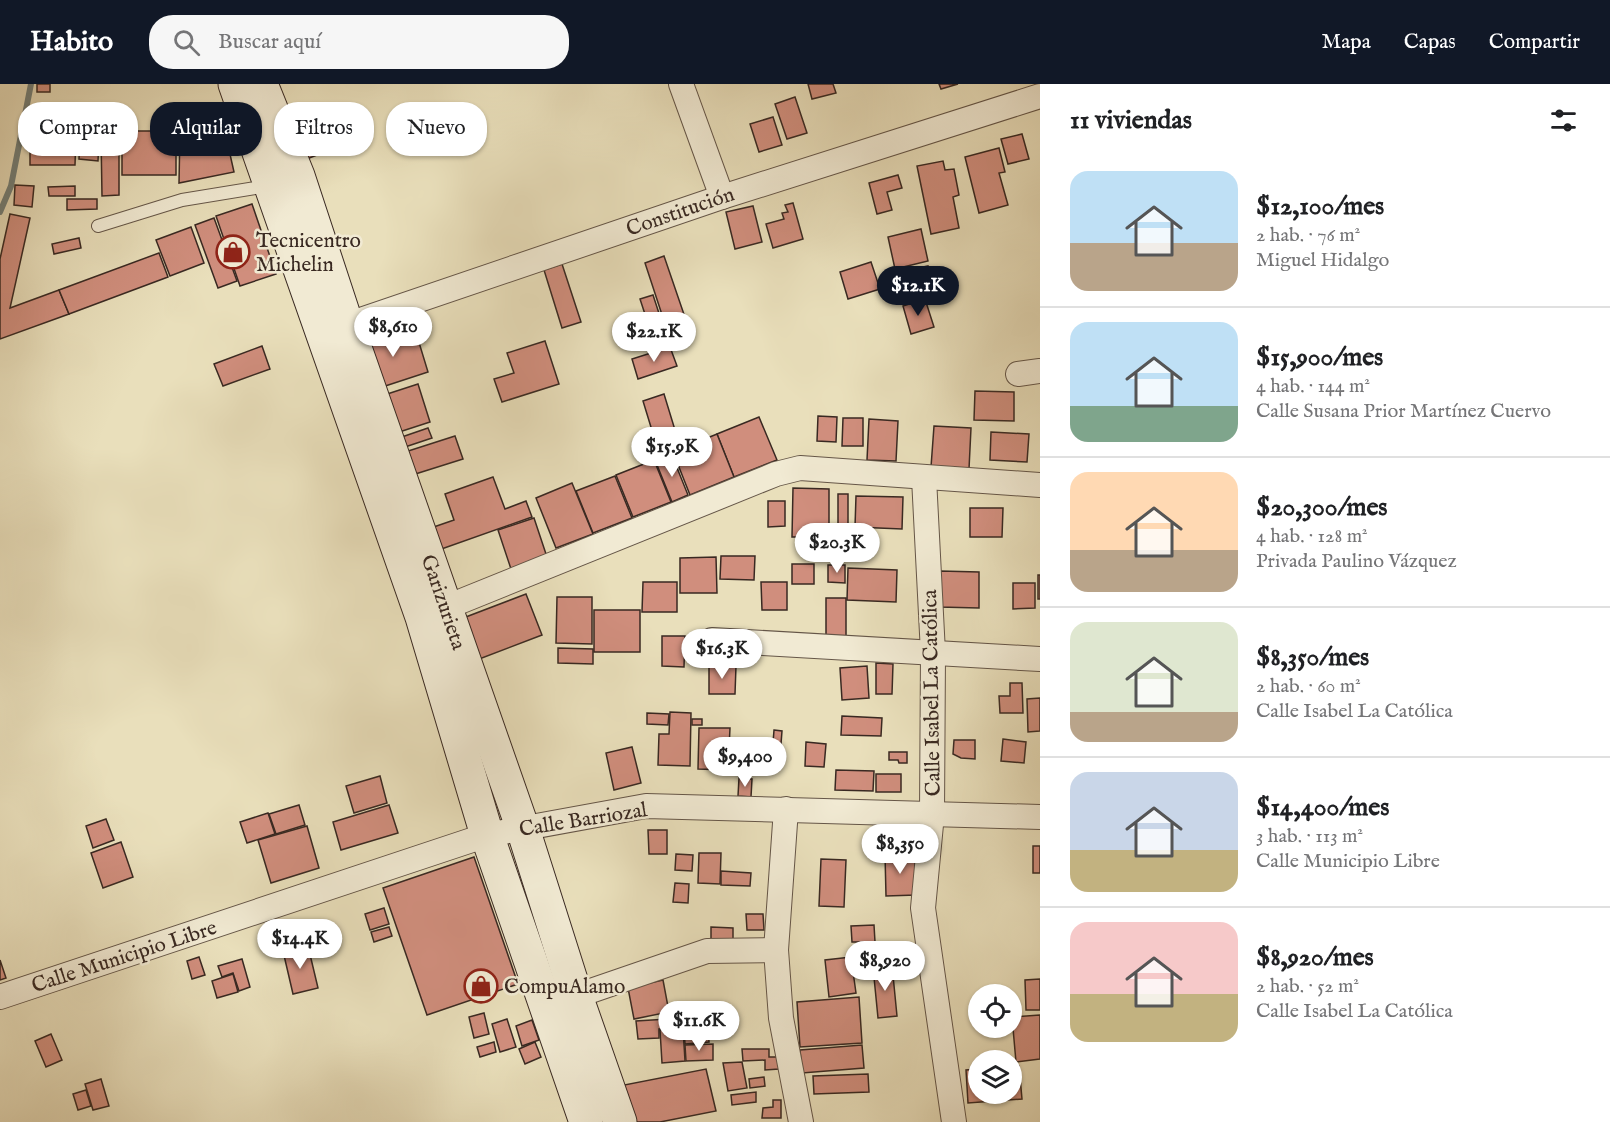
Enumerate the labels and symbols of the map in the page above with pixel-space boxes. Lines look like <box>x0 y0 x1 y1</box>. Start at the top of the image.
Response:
street label: Constitución <box>623 181 738 244</box>
place label: Tecnicentro Michelin <box>256 228 361 279</box>
shop icon: Tecnicentro Michelin <box>215 234 251 270</box>
pin: $12.1K <box>869 266 967 317</box>
pin: $8,610 <box>344 307 442 358</box>
pin: $22.1K <box>605 312 703 363</box>
pin: $15.9K <box>623 427 721 478</box>
pin: $20.3K <box>788 523 886 574</box>
street label: Garizurieta <box>414 551 472 654</box>
street label: Calle Isabel La Católica <box>917 588 948 797</box>
pin: $16.3K <box>673 629 771 680</box>
pin: $9,400 <box>696 737 794 788</box>
street label: Calle Barriozal <box>517 797 650 844</box>
pin: $8,350 <box>851 824 949 875</box>
street label: Calle Municipio Libre <box>28 915 221 1000</box>
pin: $14.4K <box>251 919 349 970</box>
pin: $8,920 <box>836 941 934 992</box>
shop icon: CompuAlamo <box>463 968 499 1004</box>
place label: CompuAlamo <box>504 974 625 1001</box>
pin: $11.6K <box>650 1001 748 1052</box>

